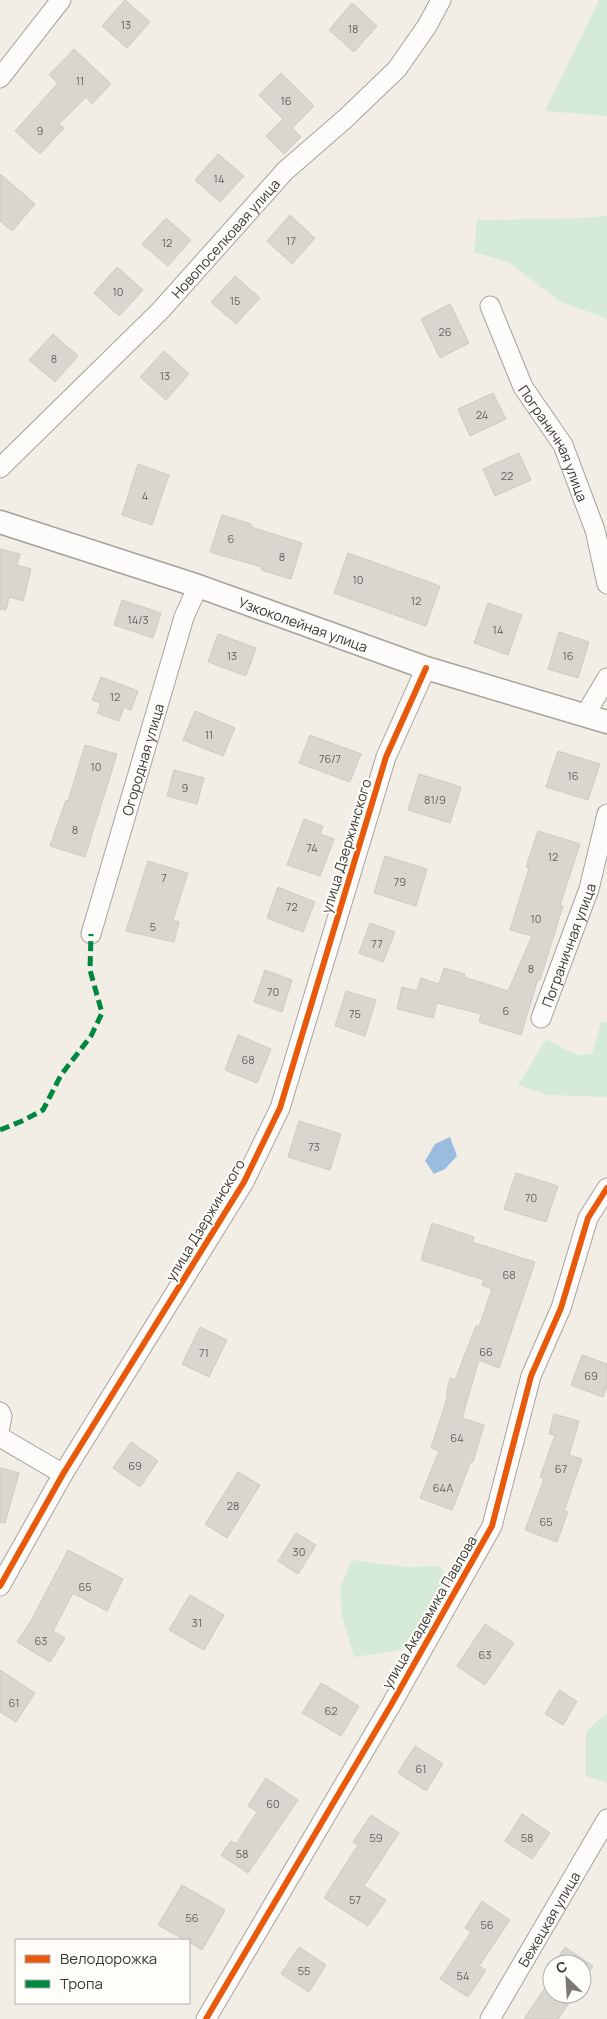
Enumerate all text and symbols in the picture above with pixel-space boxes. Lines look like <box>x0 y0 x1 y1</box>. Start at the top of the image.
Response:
house number: 13 <box>121 17 131 32</box>
house number: 18 <box>348 21 358 36</box>
house number: 11 <box>76 73 84 88</box>
house number: 16 <box>280 93 292 108</box>
house number: 9 <box>37 123 44 138</box>
house number: 14 <box>214 171 224 186</box>
street label: Новопоселковая улица <box>167 174 284 302</box>
house number: 17 <box>286 233 296 248</box>
house number: 12 <box>162 235 172 250</box>
house number: 10 <box>112 284 124 299</box>
house number: 15 <box>230 293 240 308</box>
house number: 26 <box>438 324 452 339</box>
house number: 8 <box>51 351 57 366</box>
house number: 13 <box>160 368 170 383</box>
street label: Пограничная улица <box>515 381 593 504</box>
house number: 24 <box>476 407 488 422</box>
house number: 22 <box>501 468 513 483</box>
house number: 4 <box>142 488 148 503</box>
house number: 6 <box>228 531 235 546</box>
house number: 8 <box>279 549 285 564</box>
house number: 10 <box>352 572 364 587</box>
street label: Узкоколейная улица <box>236 592 371 656</box>
house number: 12 <box>411 593 421 608</box>
house number: 14/3 <box>127 612 149 627</box>
house number: 14 <box>493 622 503 637</box>
house number: 13 <box>227 648 237 663</box>
house number: 16 <box>562 648 574 663</box>
house number: 12 <box>110 689 120 704</box>
street label: Огородная улица <box>117 701 168 818</box>
house number: 11 <box>205 727 213 742</box>
house number: 76/7 <box>319 751 341 766</box>
house number: 10 <box>90 759 102 774</box>
house number: 16 <box>567 768 579 783</box>
street label: улица Дзержинского <box>317 777 375 915</box>
house number: 9 <box>182 780 189 795</box>
house number: 81/9 <box>424 792 446 807</box>
house number: 8 <box>72 822 78 837</box>
house number: 74 <box>306 840 318 855</box>
house number: 12 <box>548 849 558 864</box>
house number: 7 <box>161 870 167 885</box>
house number: 79 <box>394 874 406 889</box>
street label: Пограничная улица <box>537 881 600 1009</box>
house number: 72 <box>286 899 298 914</box>
house number: 10 <box>530 911 542 926</box>
house number: 5 <box>150 919 156 934</box>
house number: 77 <box>371 936 383 951</box>
house number: 8 <box>528 961 534 976</box>
house number: 70 <box>267 984 279 999</box>
house number: 6 <box>503 1003 510 1018</box>
house number: 75 <box>349 1006 361 1021</box>
house number: 68 <box>241 1052 255 1067</box>
house number: 73 <box>308 1139 320 1154</box>
street label: улица Дзержинского <box>161 1155 249 1285</box>
house number: 70 <box>525 1190 537 1205</box>
house number: 68 <box>502 1267 516 1282</box>
house number: 66 <box>479 1344 493 1359</box>
house number: 71 <box>199 1345 209 1360</box>
house number: 69 <box>584 1368 598 1383</box>
house number: 64 <box>450 1430 464 1445</box>
house number: 69 <box>128 1458 142 1473</box>
house number: 67 <box>555 1461 567 1476</box>
house number: 64А <box>433 1480 453 1495</box>
house number: 28 <box>227 1498 239 1513</box>
house number: 65 <box>539 1514 553 1529</box>
street label: улица Академика Павлова <box>377 1532 481 1692</box>
house number: 30 <box>293 1544 305 1559</box>
house number: 65 <box>78 1579 92 1594</box>
house number: 31 <box>192 1615 202 1630</box>
house number: 63 <box>35 1633 47 1648</box>
house number: 63 <box>479 1647 491 1662</box>
house number: 61 <box>9 1695 19 1710</box>
house number: 62 <box>324 1703 338 1718</box>
house number: 61 <box>416 1761 426 1776</box>
house number: 60 <box>266 1796 280 1811</box>
house number: 59 <box>369 1830 383 1845</box>
house number: 58 <box>521 1830 533 1845</box>
house number: 58 <box>236 1846 248 1861</box>
street label: Бежецкая улица <box>513 1868 584 1970</box>
house number: 57 <box>349 1892 361 1907</box>
house number: 56 <box>185 1910 199 1925</box>
house number: 56 <box>480 1917 494 1932</box>
legend <box>15 1939 190 2004</box>
text: Велодорожка <box>60 1948 157 1969</box>
north arrow <box>542 1954 592 2004</box>
text: С <box>553 1956 570 1978</box>
house number: 55 <box>298 1963 310 1978</box>
house number: 54 <box>457 1968 469 1983</box>
text: Тропа <box>60 1973 103 1994</box>

